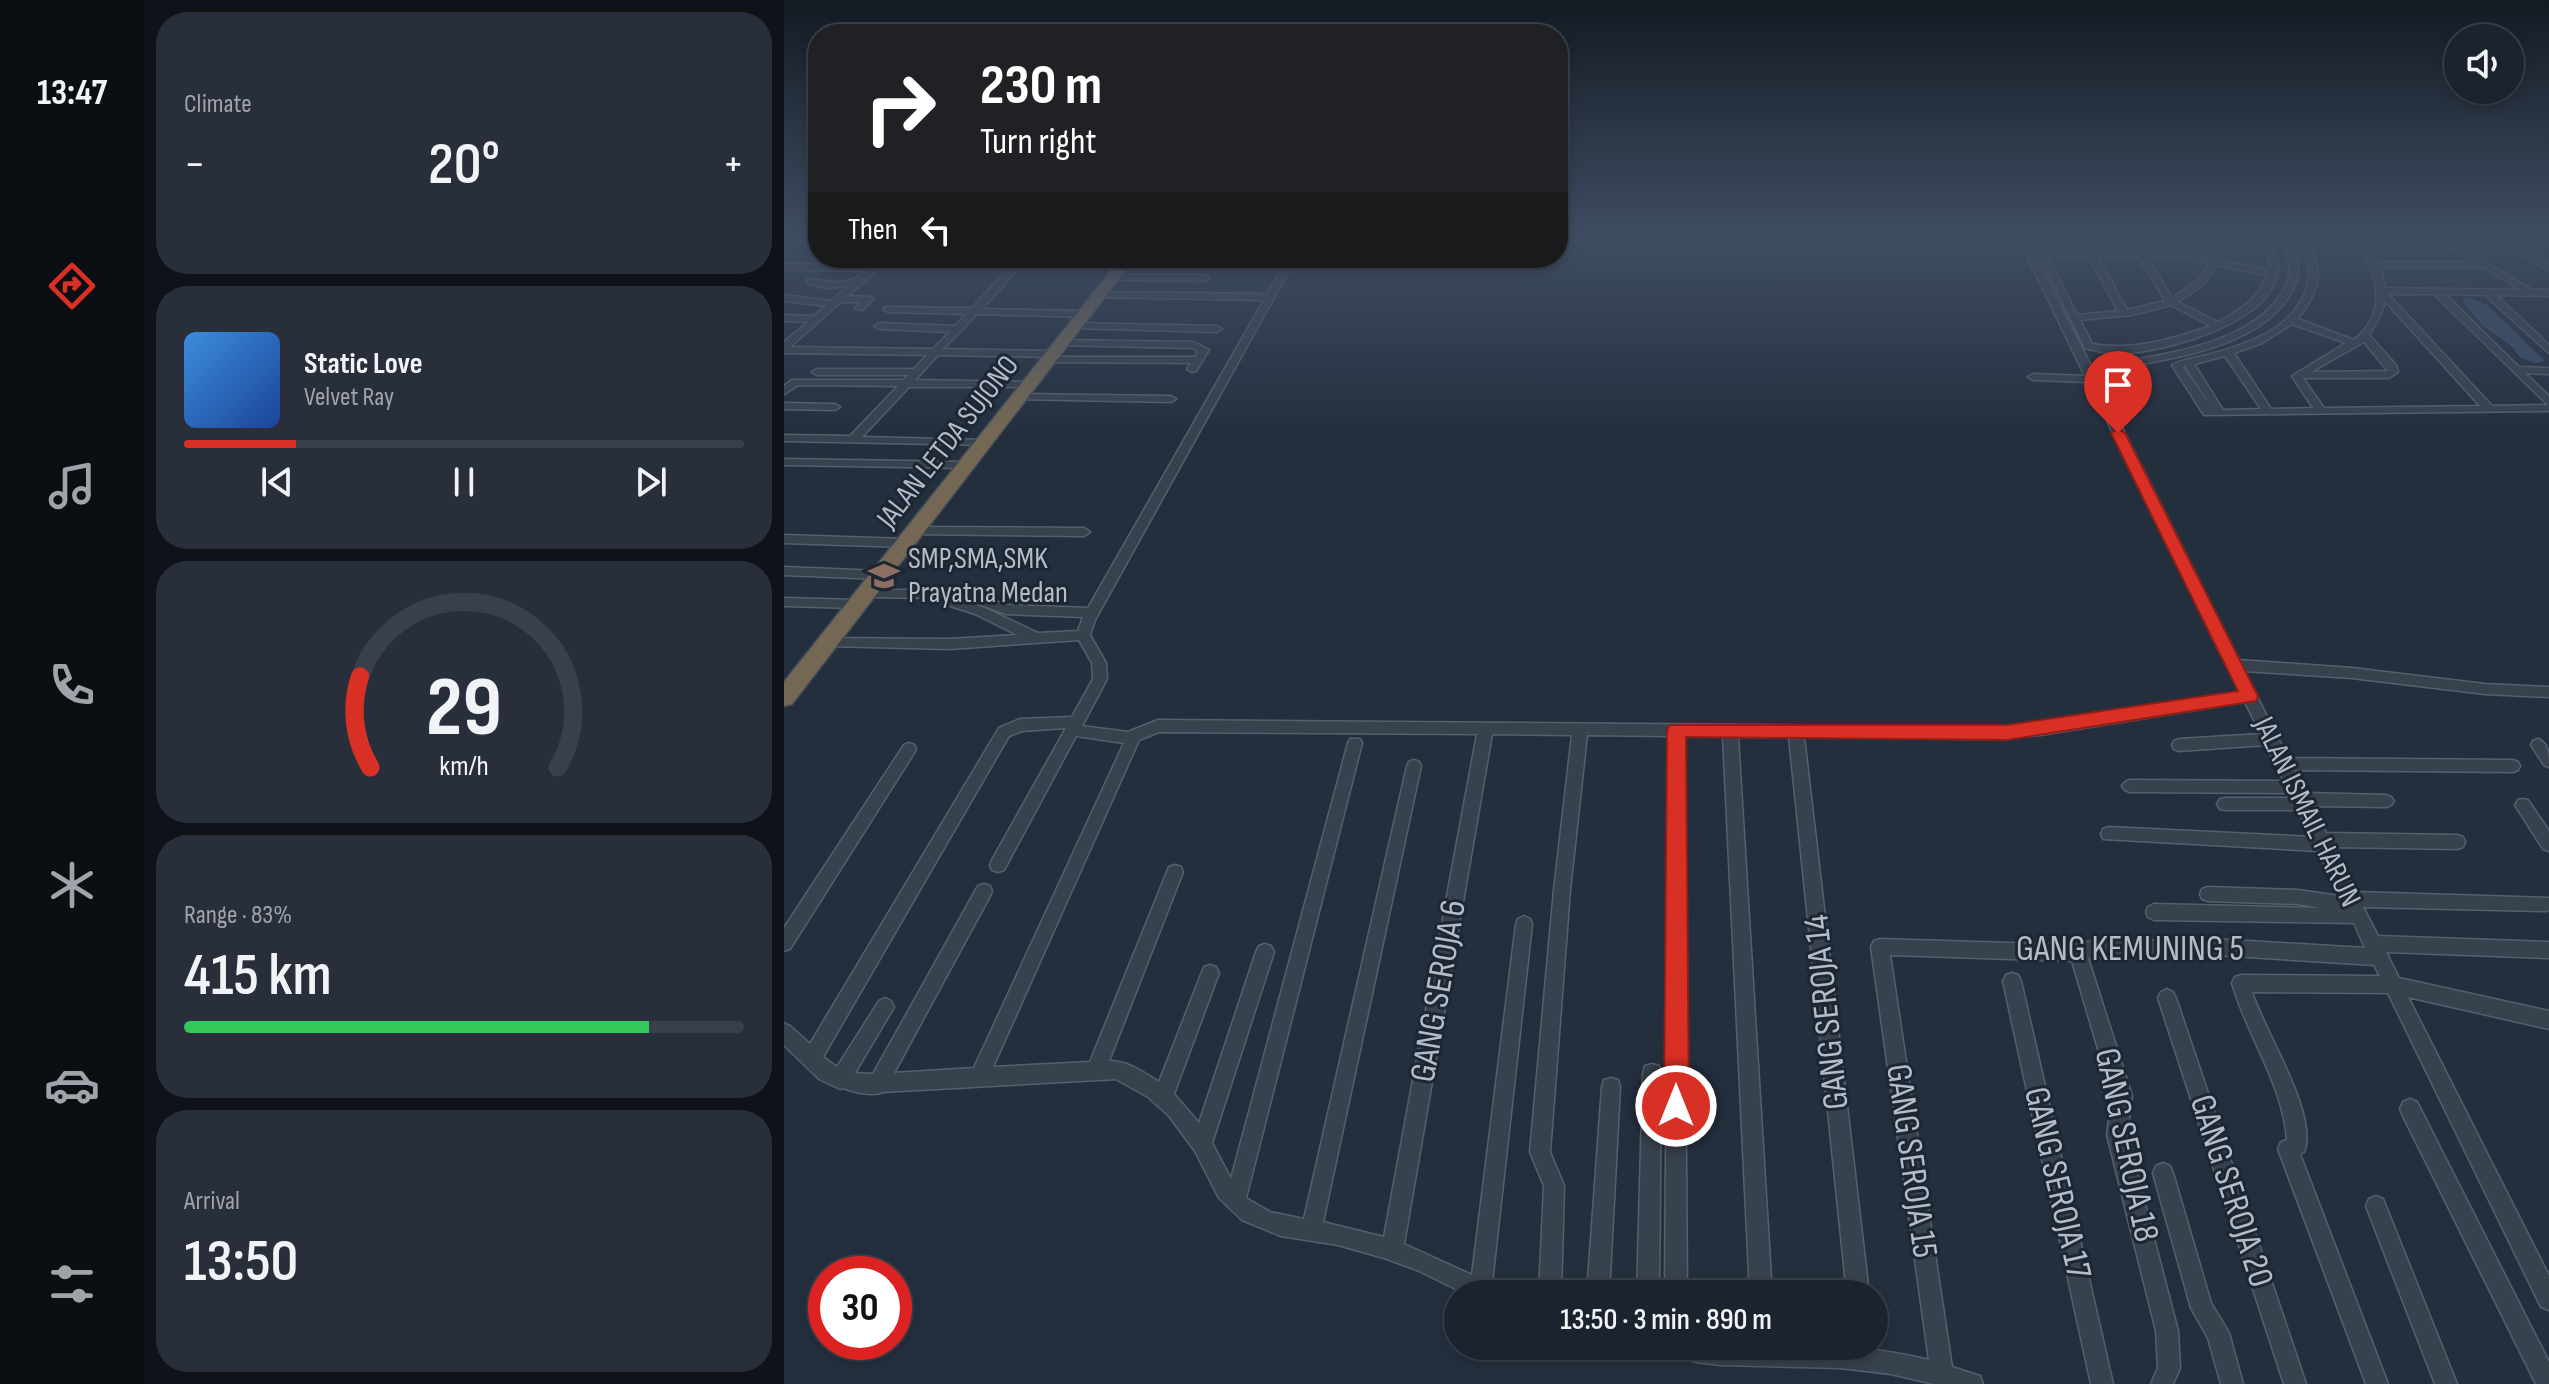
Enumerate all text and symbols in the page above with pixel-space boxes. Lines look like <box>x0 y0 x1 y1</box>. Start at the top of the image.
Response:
map controls <box>2444 24 2524 104</box>
button: sound <box>2444 24 2524 104</box>
text: 230 m <box>980 53 1102 120</box>
icon: right <box>848 56 952 160</box>
text: 13:47 <box>37 72 107 115</box>
text: Climate <box>184 89 252 120</box>
text: Turn right <box>980 121 1097 164</box>
text: 20° <box>428 129 500 201</box>
text: − <box>184 138 206 191</box>
text: + <box>722 138 744 191</box>
icon: left <box>914 208 958 252</box>
text: Then <box>848 212 898 248</box>
icon: directions <box>44 258 100 314</box>
text: Static Love <box>304 346 423 382</box>
street label: JALAN LETDA SUJONO <box>869 348 1027 536</box>
pin <box>2084 351 2152 433</box>
icon: arrive <box>2096 363 2140 407</box>
text: Velvet Ray <box>304 382 394 413</box>
icon: music <box>44 458 100 514</box>
icon: previous <box>255 460 299 504</box>
icon: pause <box>442 460 486 504</box>
icon: next <box>629 460 673 504</box>
place label: SMP,SMA,SMK Prayatna Medan <box>908 541 1068 611</box>
school or university icon: SMP,SMA,SMK Prayatna Medan <box>867 559 901 593</box>
icon: phone <box>44 657 100 713</box>
text: 29 <box>426 659 502 759</box>
street label: JALAN ISMAIL HARUN <box>2245 710 2368 913</box>
text: km/h <box>439 749 489 784</box>
icon: climate <box>44 857 100 913</box>
street label: GANG SEROJA 6 <box>1402 897 1476 1085</box>
text: Range · 83% <box>184 900 292 931</box>
street label: GANG SEROJA 14 <box>1795 912 1859 1112</box>
street label: GANG KEMUNING 5 <box>2016 928 2244 971</box>
text: 415 km <box>184 940 332 1012</box>
street label: GANG SEROJA 18 <box>2085 1044 2167 1246</box>
icon: car <box>44 1057 100 1113</box>
street label: GANG SEROJA 15 <box>1876 1061 1946 1261</box>
position arrow <box>1634 1064 1718 1148</box>
street label: GANG SEROJA 17 <box>2014 1083 2100 1284</box>
street label: GANG SEROJA 20 <box>2180 1090 2282 1292</box>
text: Arrival <box>184 1186 240 1217</box>
text: 13:50 <box>184 1226 298 1298</box>
icon: filters <box>44 1256 100 1312</box>
speed limit sign: 30 <box>808 1256 912 1360</box>
text: 13:50 · 3 min · 890 m <box>1560 1302 1772 1338</box>

